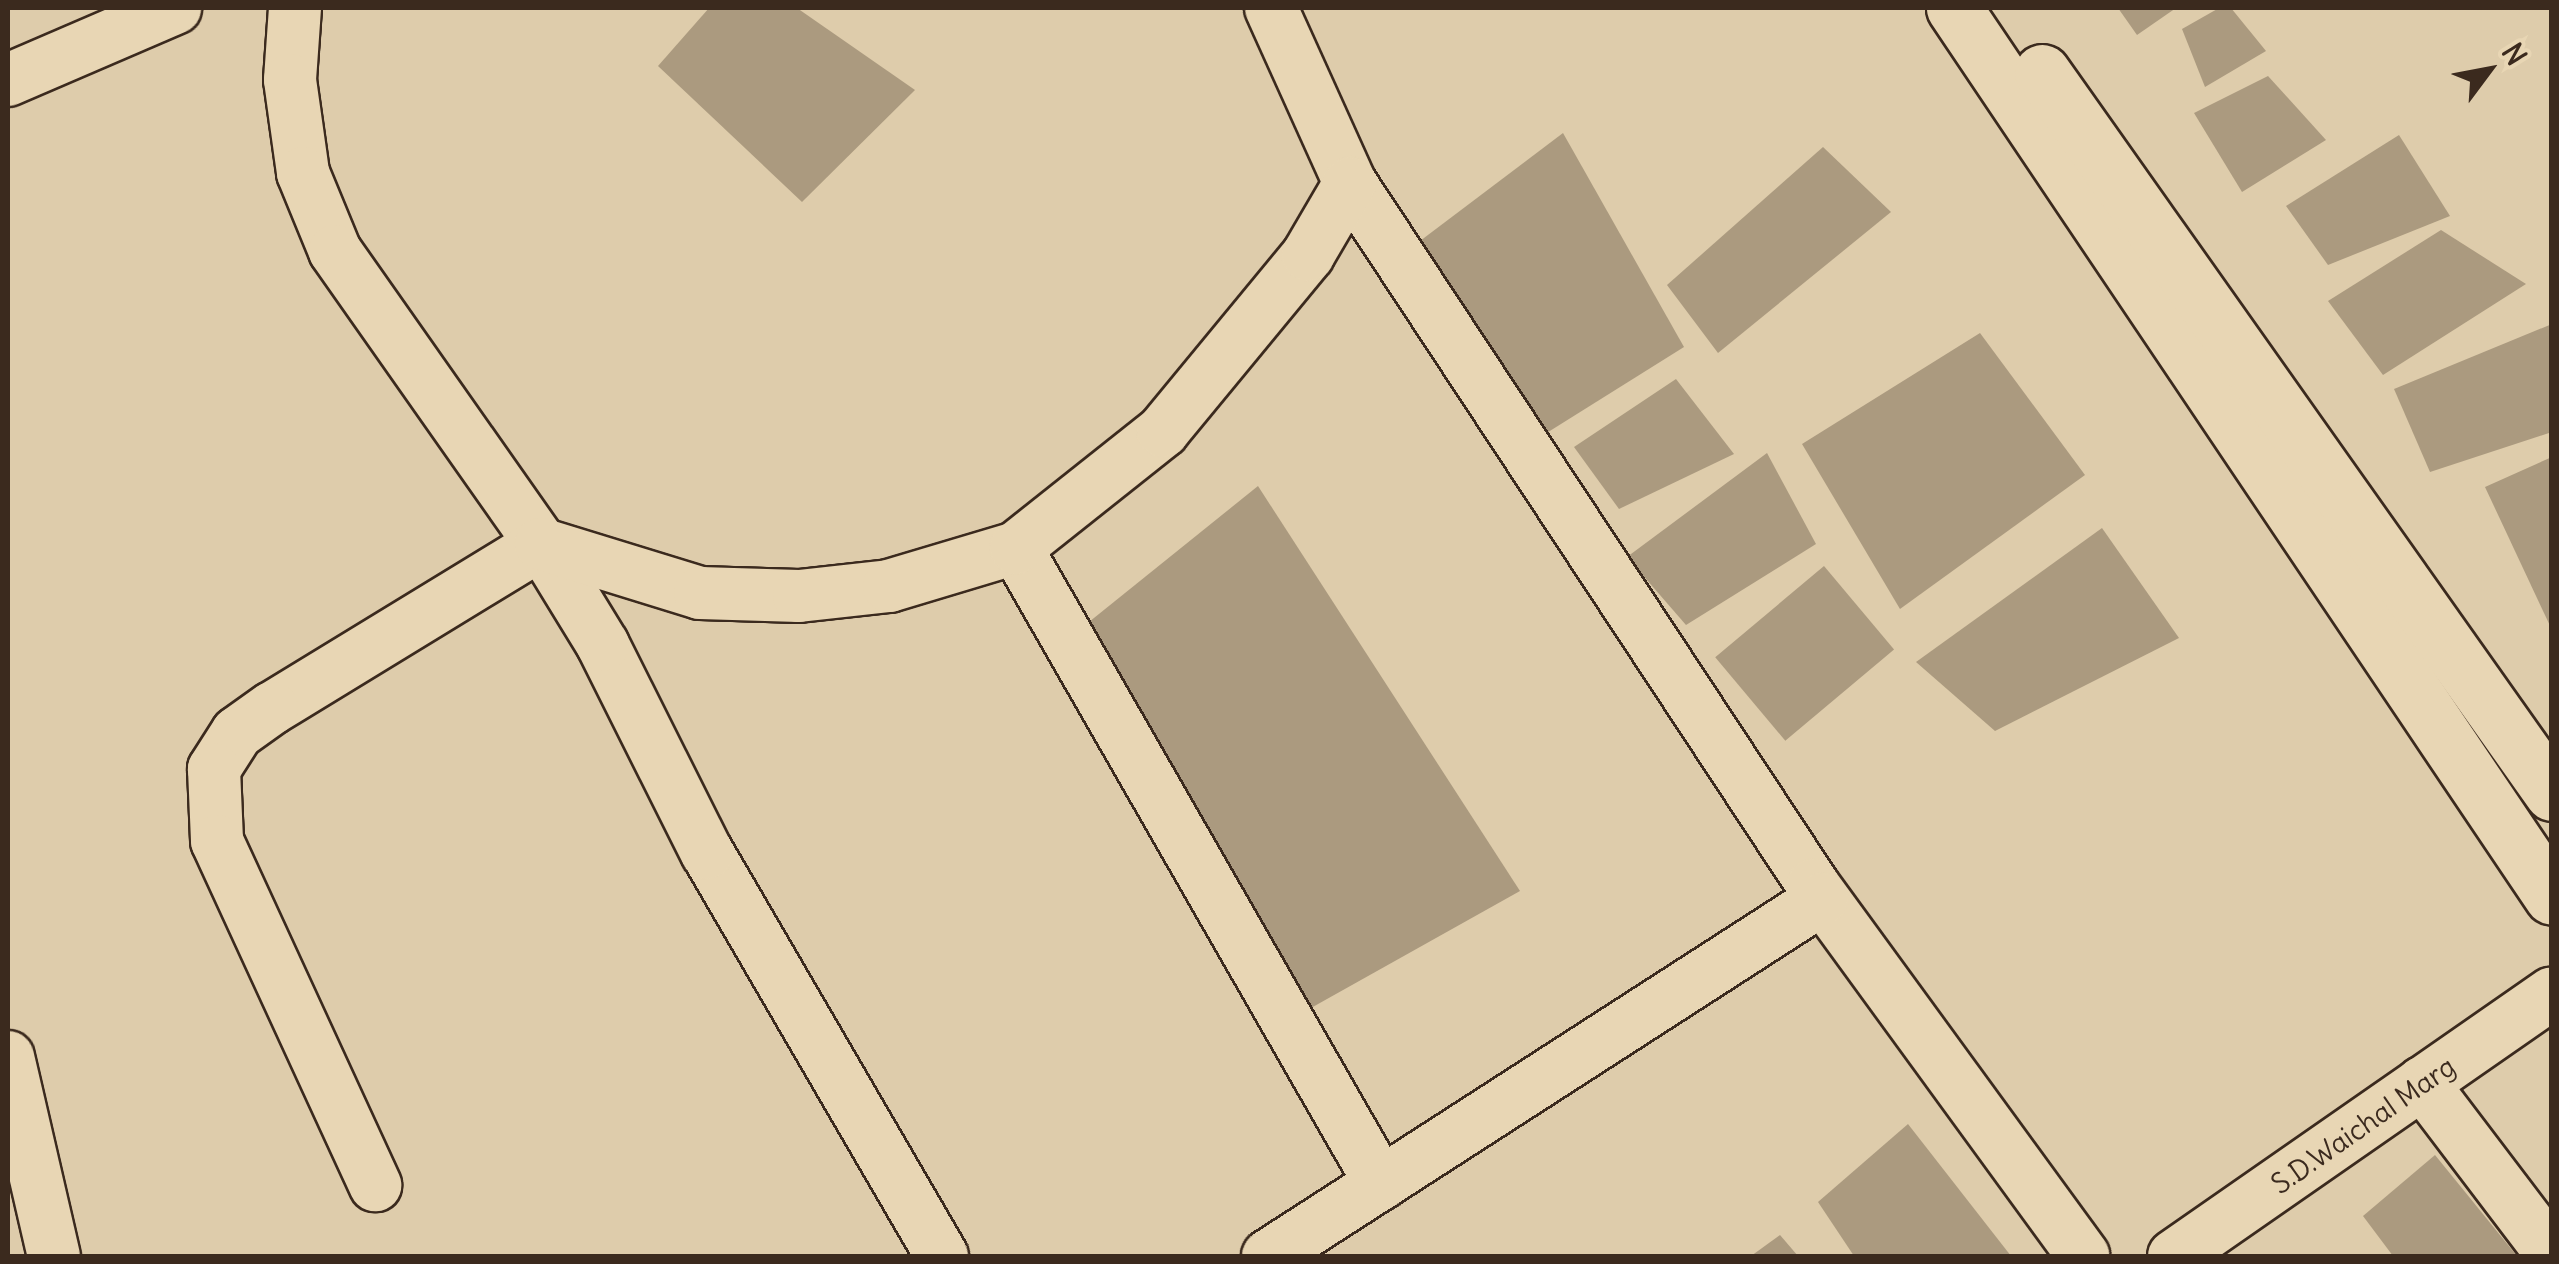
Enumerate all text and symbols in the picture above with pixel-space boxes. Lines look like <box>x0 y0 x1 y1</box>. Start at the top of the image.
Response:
north arrow <box>2439 20 2539 120</box>
text: N <box>2494 36 2535 72</box>
street label: S.D.Waichal Marg <box>2265 1049 2461 1201</box>

